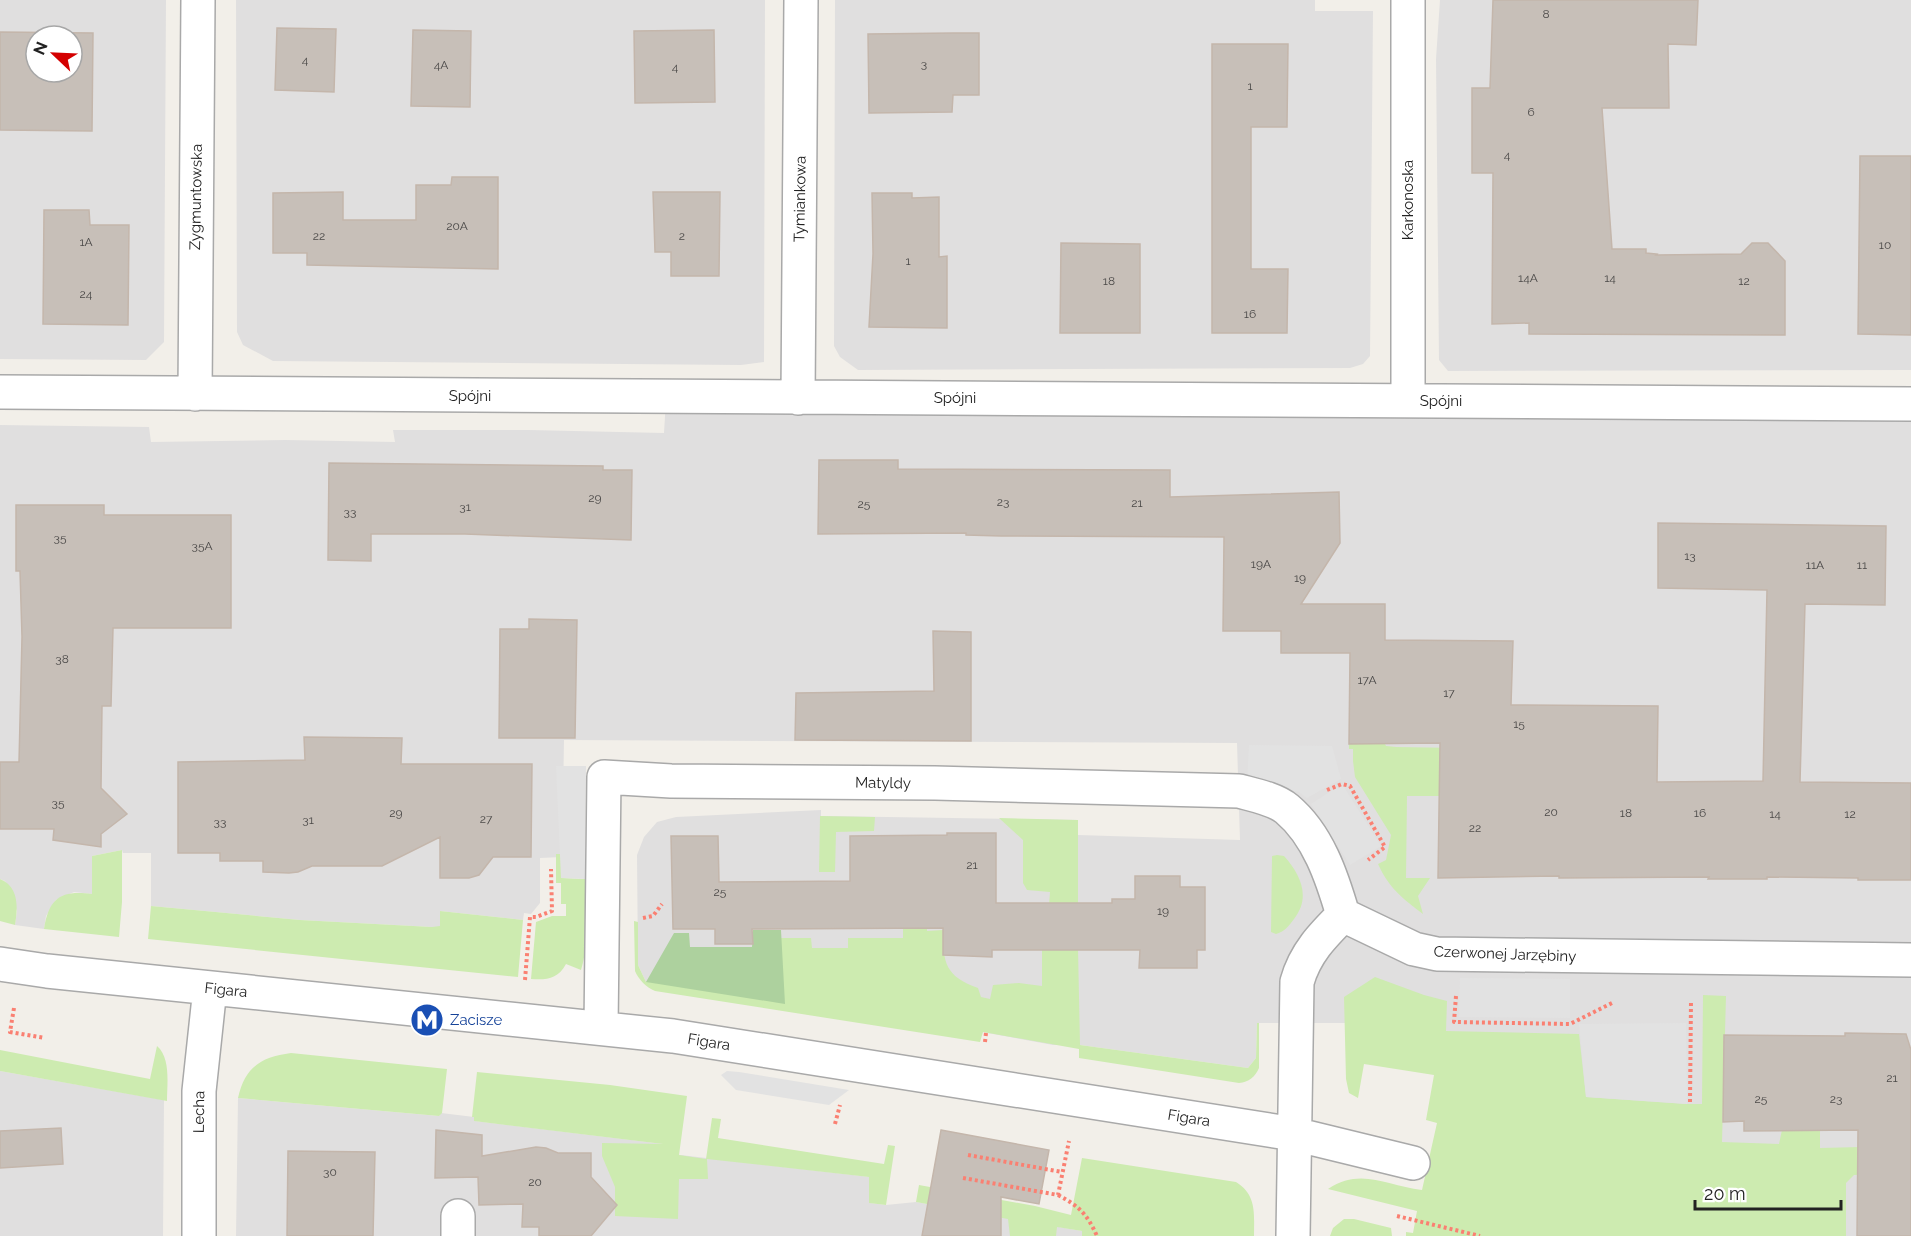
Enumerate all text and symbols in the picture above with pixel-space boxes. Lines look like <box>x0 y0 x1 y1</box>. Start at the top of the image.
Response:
house number: 8 <box>1542 7 1550 21</box>
north arrow <box>24 24 84 84</box>
text: N <box>30 39 52 58</box>
house number: 4 <box>302 53 309 67</box>
house number: 3 <box>921 57 927 71</box>
house number: 4A <box>434 58 448 72</box>
house number: 4 <box>672 60 679 74</box>
house number: 1 <box>1247 79 1253 93</box>
house number: 6 <box>1527 105 1535 119</box>
street label: Zygmuntowska <box>186 144 206 250</box>
house number: 4 <box>1504 148 1511 162</box>
street label: Tymiankowa <box>790 156 810 242</box>
street label: Karkonoska <box>1399 160 1417 240</box>
house number: 20A <box>446 219 468 233</box>
house number: 22 <box>313 229 325 243</box>
house number: 2 <box>679 229 685 243</box>
house number: 1A <box>79 235 93 249</box>
house number: 10 <box>1879 238 1891 252</box>
house number: 1 <box>905 254 911 268</box>
house number: 14A <box>1518 271 1538 285</box>
house number: 14 <box>1604 271 1616 285</box>
house number: 18 <box>1103 274 1115 288</box>
house number: 12 <box>1738 274 1750 288</box>
house number: 24 <box>80 287 93 301</box>
house number: 16 <box>1244 307 1256 321</box>
street label: Spójni <box>449 387 491 405</box>
street label: Spójni <box>934 389 976 407</box>
street label: Spójni <box>1420 392 1462 410</box>
house number: 29 <box>588 491 602 505</box>
house number: 23 <box>997 495 1009 509</box>
house number: 21 <box>1131 496 1143 510</box>
house number: 25 <box>858 497 871 511</box>
house number: 31 <box>459 500 471 514</box>
house number: 33 <box>344 505 356 519</box>
house number: 35 <box>54 531 67 545</box>
house number: 35A <box>191 539 213 553</box>
house number: 13 <box>1684 549 1696 563</box>
house number: 19A <box>1251 557 1271 571</box>
house number: 11A <box>1806 558 1824 572</box>
house number: 11 <box>1857 558 1867 572</box>
house number: 19 <box>1294 571 1306 585</box>
house number: 38 <box>55 652 69 666</box>
house number: 17A <box>1357 673 1377 687</box>
house number: 17 <box>1443 686 1455 700</box>
house number: 15 <box>1513 717 1525 731</box>
street label: Matyldy <box>855 774 911 792</box>
house number: 35 <box>52 796 65 810</box>
house number: 20 <box>1544 805 1558 819</box>
house number: 29 <box>389 806 403 820</box>
house number: 18 <box>1620 806 1632 820</box>
house number: 16 <box>1694 806 1706 820</box>
house number: 14 <box>1769 807 1781 821</box>
house number: 12 <box>1844 807 1856 821</box>
house number: 27 <box>480 812 493 826</box>
house number: 31 <box>302 813 314 827</box>
house number: 33 <box>214 815 226 829</box>
house number: 22 <box>1469 821 1481 835</box>
house number: 21 <box>966 858 978 872</box>
house number: 25 <box>714 885 727 899</box>
house number: 19 <box>1157 904 1169 918</box>
street label: Czerwonej Jarzębiny <box>1433 943 1577 965</box>
street label: Figara <box>204 979 248 1001</box>
metro station icon: Zacisze <box>409 1002 445 1038</box>
place label: Zacisze <box>450 1011 503 1029</box>
street label: Figara <box>686 1030 732 1054</box>
house number: 21 <box>1886 1071 1898 1085</box>
street label: Lecha <box>190 1091 208 1133</box>
house number: 25 <box>1755 1092 1768 1106</box>
house number: 23 <box>1830 1092 1842 1106</box>
street label: Figara <box>1166 1106 1212 1130</box>
house number: 30 <box>323 1165 337 1179</box>
scale bar <box>1695 1173 1840 1211</box>
house number: 20 <box>528 1175 542 1189</box>
text: 20 m <box>1704 1183 1746 1204</box>

